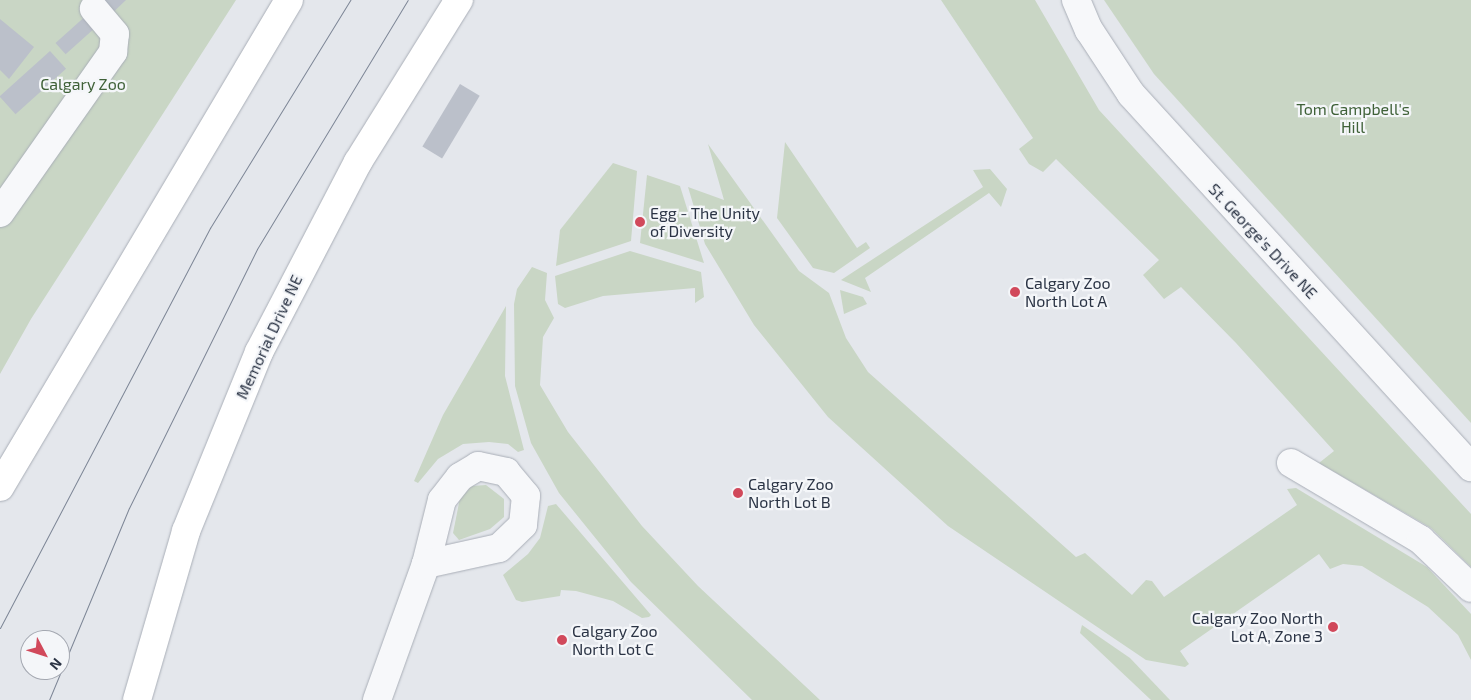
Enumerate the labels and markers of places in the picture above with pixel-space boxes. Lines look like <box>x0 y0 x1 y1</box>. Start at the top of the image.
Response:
place label: Egg - The Unity of Diversity <box>650 203 760 241</box>
marker: Egg - The Unity of Diversity <box>634 216 646 228</box>
place label: Calgary Zoo North Lot A <box>1025 273 1111 311</box>
marker: Calgary Zoo North Lot A <box>1009 286 1021 298</box>
place label: Calgary Zoo North Lot B <box>748 474 834 512</box>
marker: Calgary Zoo North Lot B <box>732 487 744 499</box>
place label: Calgary Zoo North Lot A, Zone 3 <box>1191 608 1323 646</box>
place label: Calgary Zoo North Lot C <box>572 621 658 659</box>
marker: Calgary Zoo North Lot A, Zone 3 <box>1327 621 1339 633</box>
marker: Calgary Zoo North Lot C <box>556 634 568 646</box>

